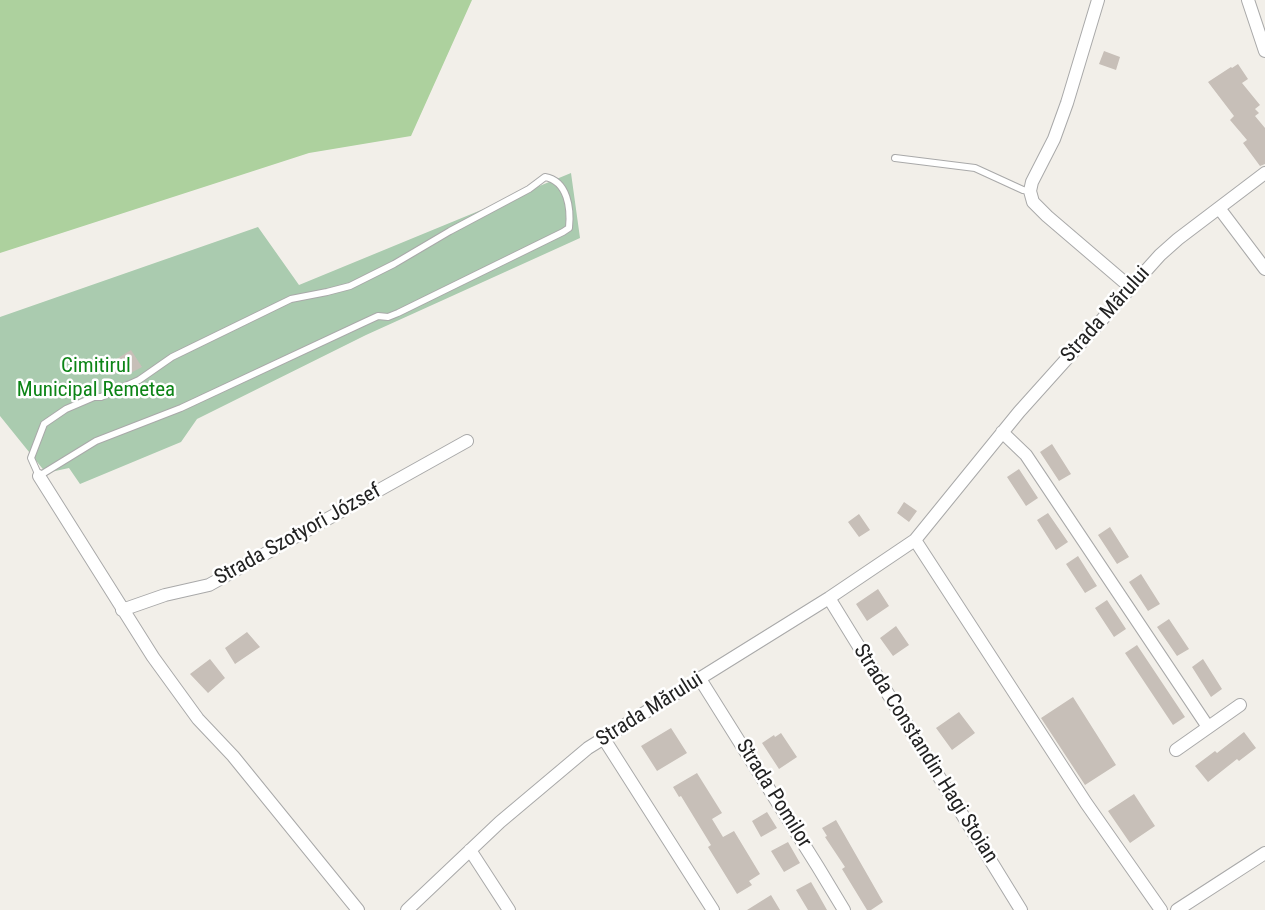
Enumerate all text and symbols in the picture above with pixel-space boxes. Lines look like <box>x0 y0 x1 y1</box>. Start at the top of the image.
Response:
street label: Strada Mărului <box>1056 262 1156 368</box>
park label: Cimitirul Municipal Remetea <box>17 354 175 404</box>
street label: Strada Szotyori József <box>210 479 386 591</box>
street label: Strada Constandin Hagi Stoian <box>847 640 1003 868</box>
street label: Strada Mărului <box>592 667 708 753</box>
street label: Strada Pomilor <box>730 735 816 853</box>

